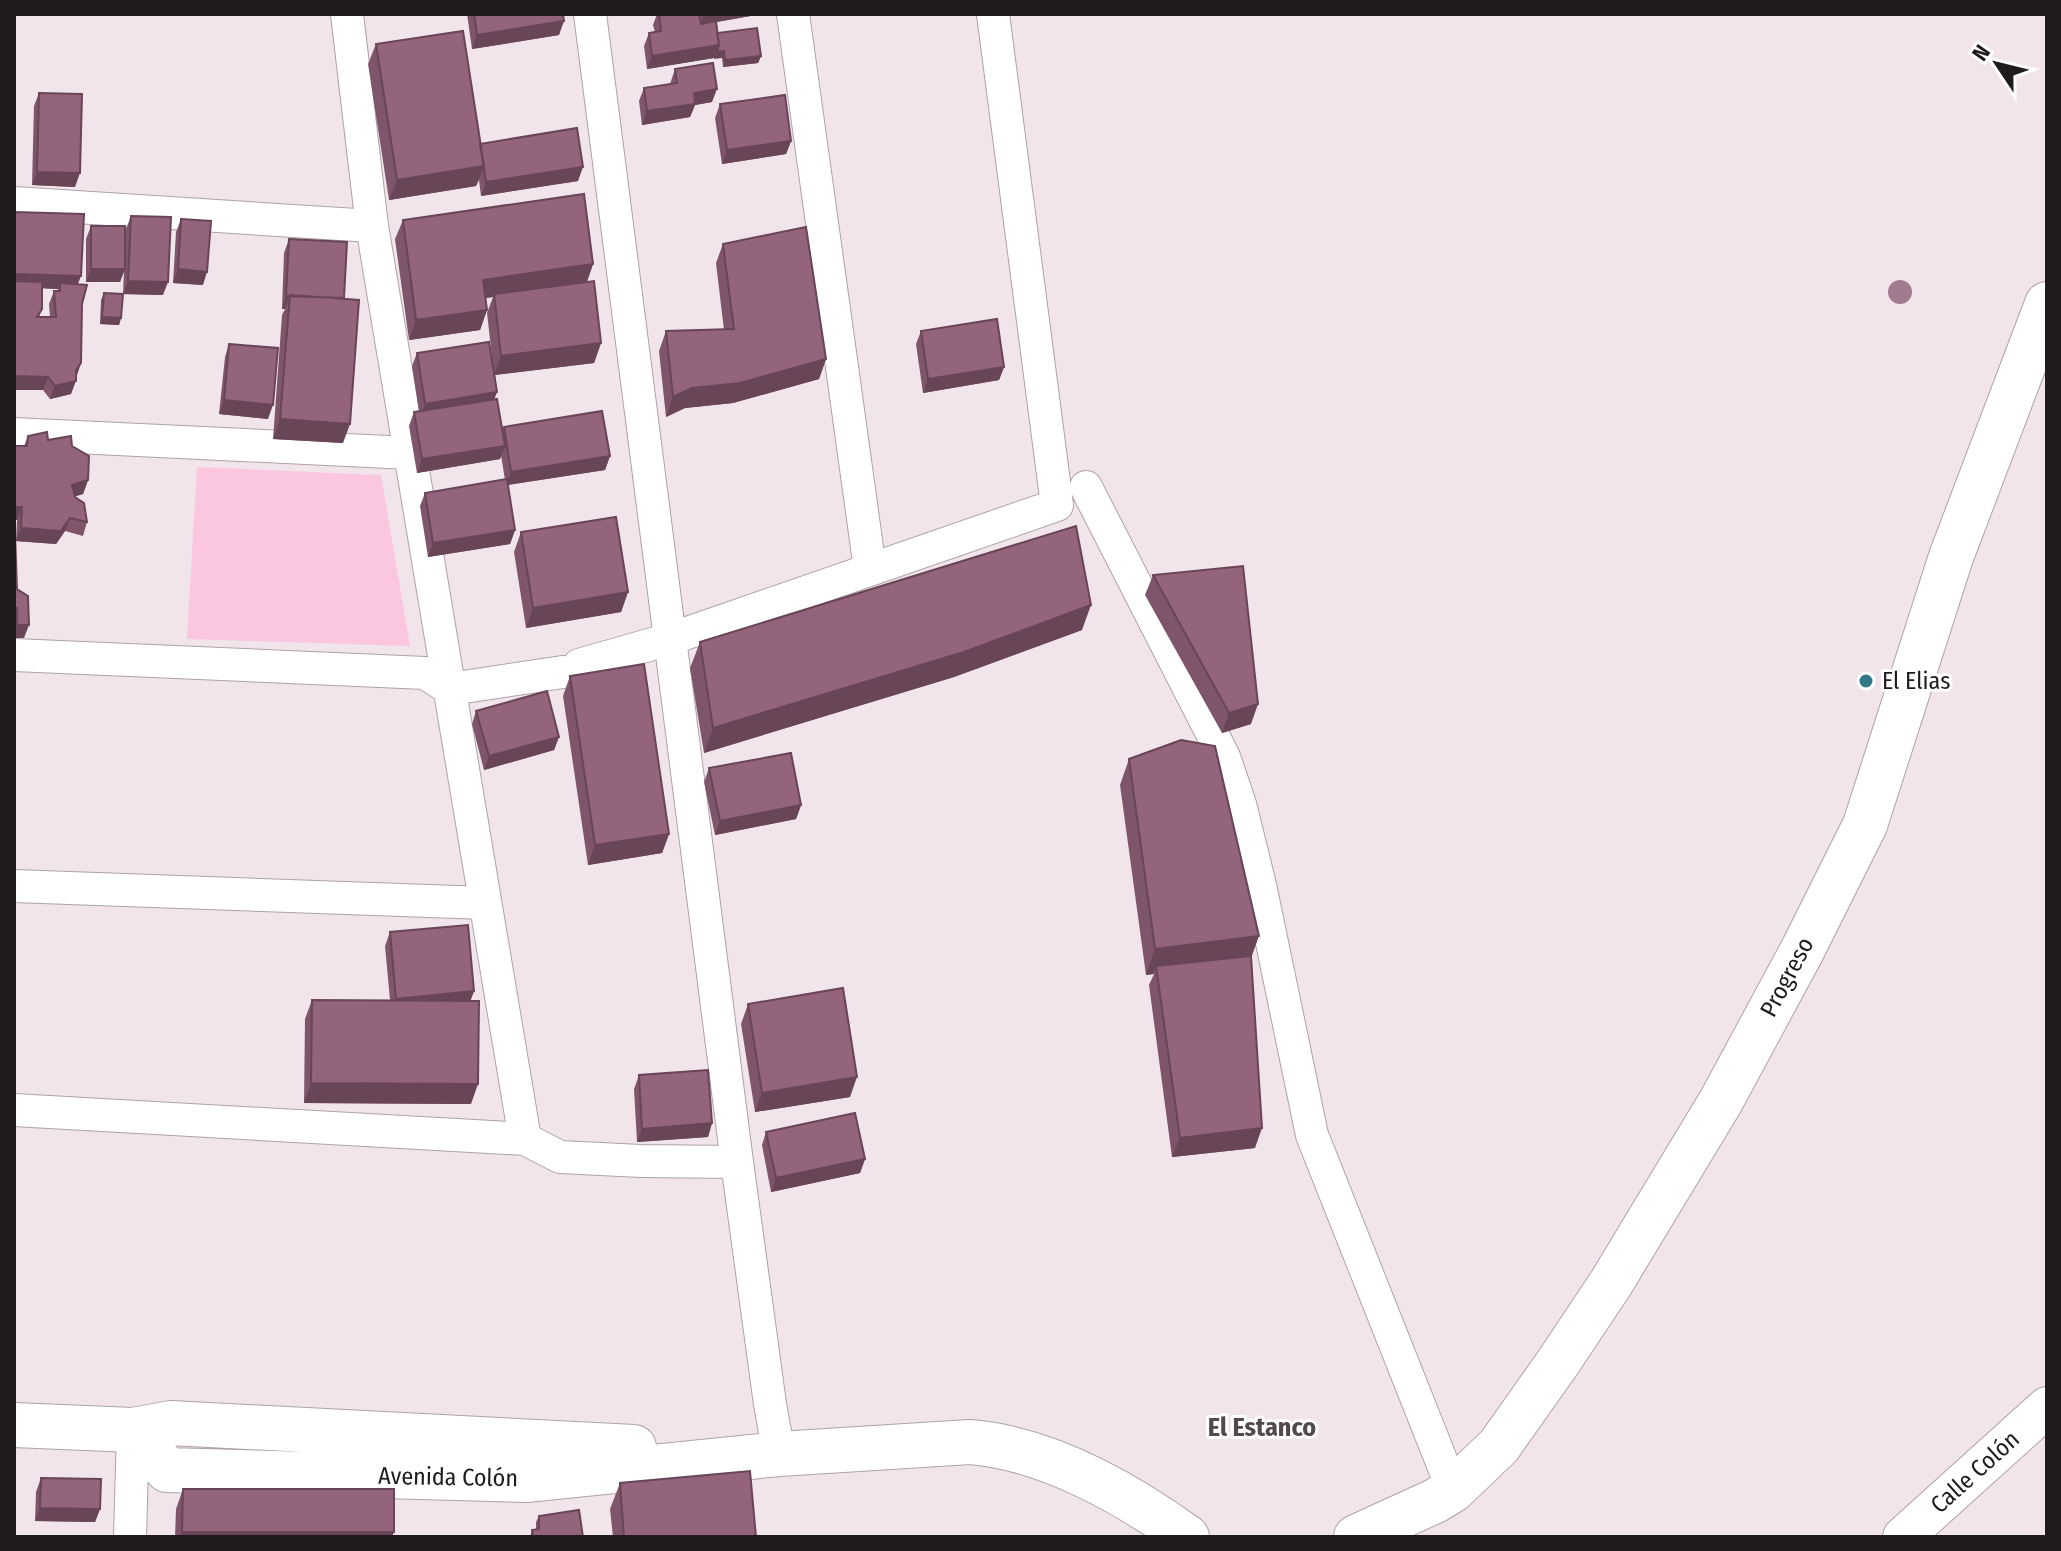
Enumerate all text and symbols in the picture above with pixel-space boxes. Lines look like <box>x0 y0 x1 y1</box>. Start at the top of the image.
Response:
north arrow <box>1957 24 2037 104</box>
text: N <box>1966 40 1996 66</box>
place label: El Elias <box>1882 667 1950 695</box>
marker: El Elias <box>1857 672 1875 690</box>
street label: Progreso <box>1754 932 1820 1022</box>
district label: El Estanco <box>1208 1412 1316 1443</box>
street label: Calle Colón <box>1925 1425 2025 1519</box>
street label: Avenida Colón <box>378 1462 518 1492</box>

